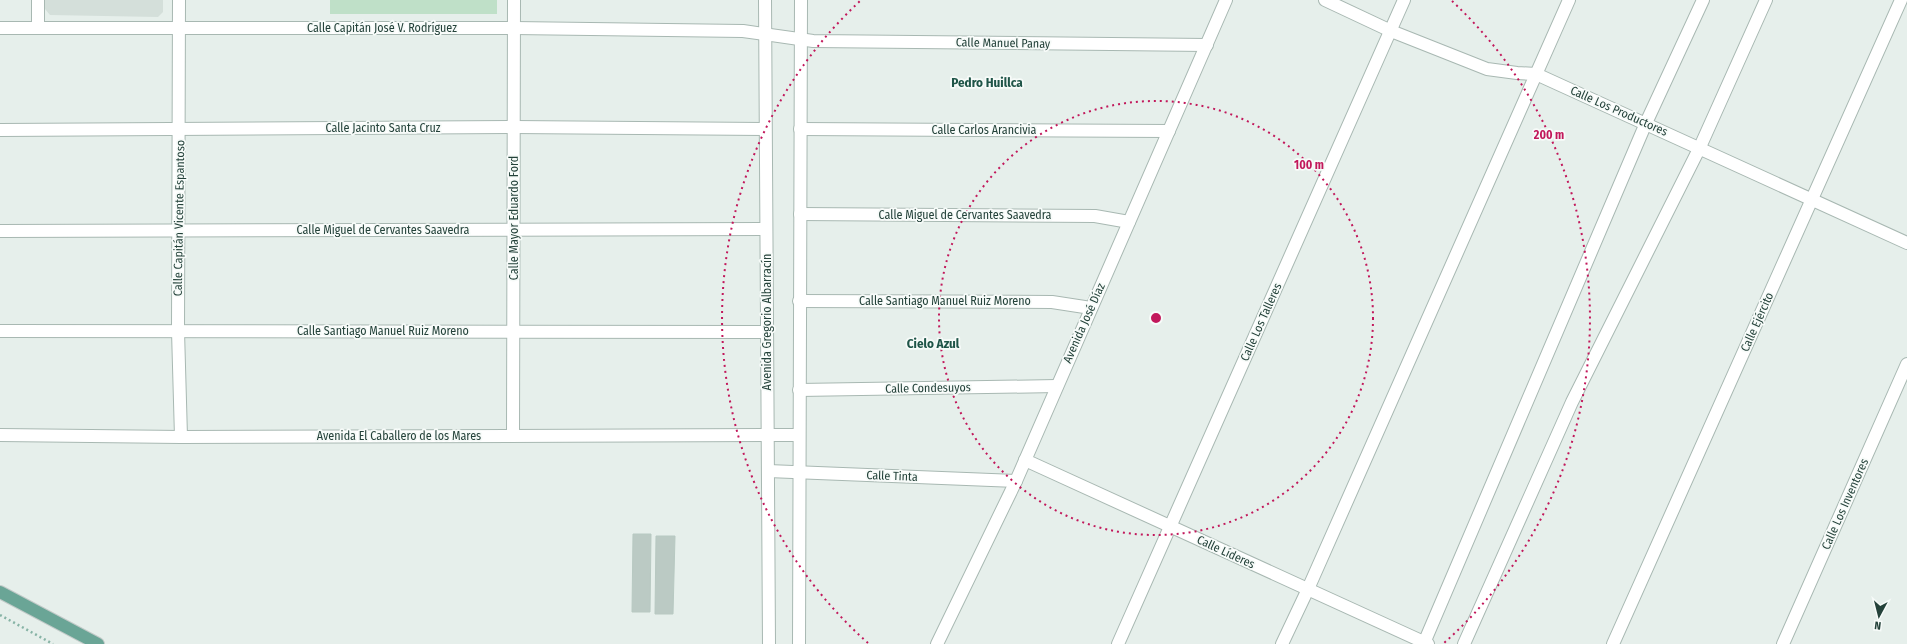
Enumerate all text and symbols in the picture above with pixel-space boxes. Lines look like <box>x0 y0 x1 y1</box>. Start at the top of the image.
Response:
street label: Calle Capitán José V. Rodríguez <box>307 21 457 35</box>
street label: Calle Manuel Panay <box>956 35 1051 51</box>
district label: Pedro Huillca <box>951 75 1023 90</box>
street label: Calle Los Productores <box>1568 83 1670 139</box>
street label: Calle Jacinto Santa Cruz <box>325 121 441 135</box>
street label: Calle Carlos Arancivia <box>932 123 1037 137</box>
text: 200 m <box>1533 128 1564 142</box>
street label: Calle Capitán Vicente Espantoso <box>171 140 187 296</box>
street label: Calle Mayor Eduardo Ford <box>507 156 521 280</box>
text: 100 m <box>1294 158 1324 172</box>
street label: Calle Miguel de Cervantes Saavedra <box>879 208 1052 222</box>
street label: Calle Miguel de Cervantes Saavedra <box>297 223 470 237</box>
street label: Avenida Gregorio Albarracín <box>760 254 774 390</box>
street label: Avenida José Díaz <box>1060 281 1108 365</box>
street label: Calle Los Talleres <box>1238 281 1284 363</box>
street label: Calle Ejército <box>1738 290 1776 354</box>
street label: Calle Santiago Manuel Ruiz Moreno <box>859 294 1031 308</box>
centre of rings <box>1149 311 1163 325</box>
street label: Calle Santiago Manuel Ruiz Moreno <box>297 324 469 338</box>
district label: Cielo Azul <box>907 336 960 351</box>
street label: Calle Condesuyos <box>885 380 971 396</box>
street label: Avenida El Caballero de los Mares <box>317 429 481 443</box>
street label: Calle Los Inventores <box>1819 456 1871 552</box>
street label: Calle Tinta <box>866 468 918 484</box>
street label: Calle Líderes <box>1195 533 1257 571</box>
north arrow <box>1859 596 1899 636</box>
text: N <box>1874 619 1882 632</box>

